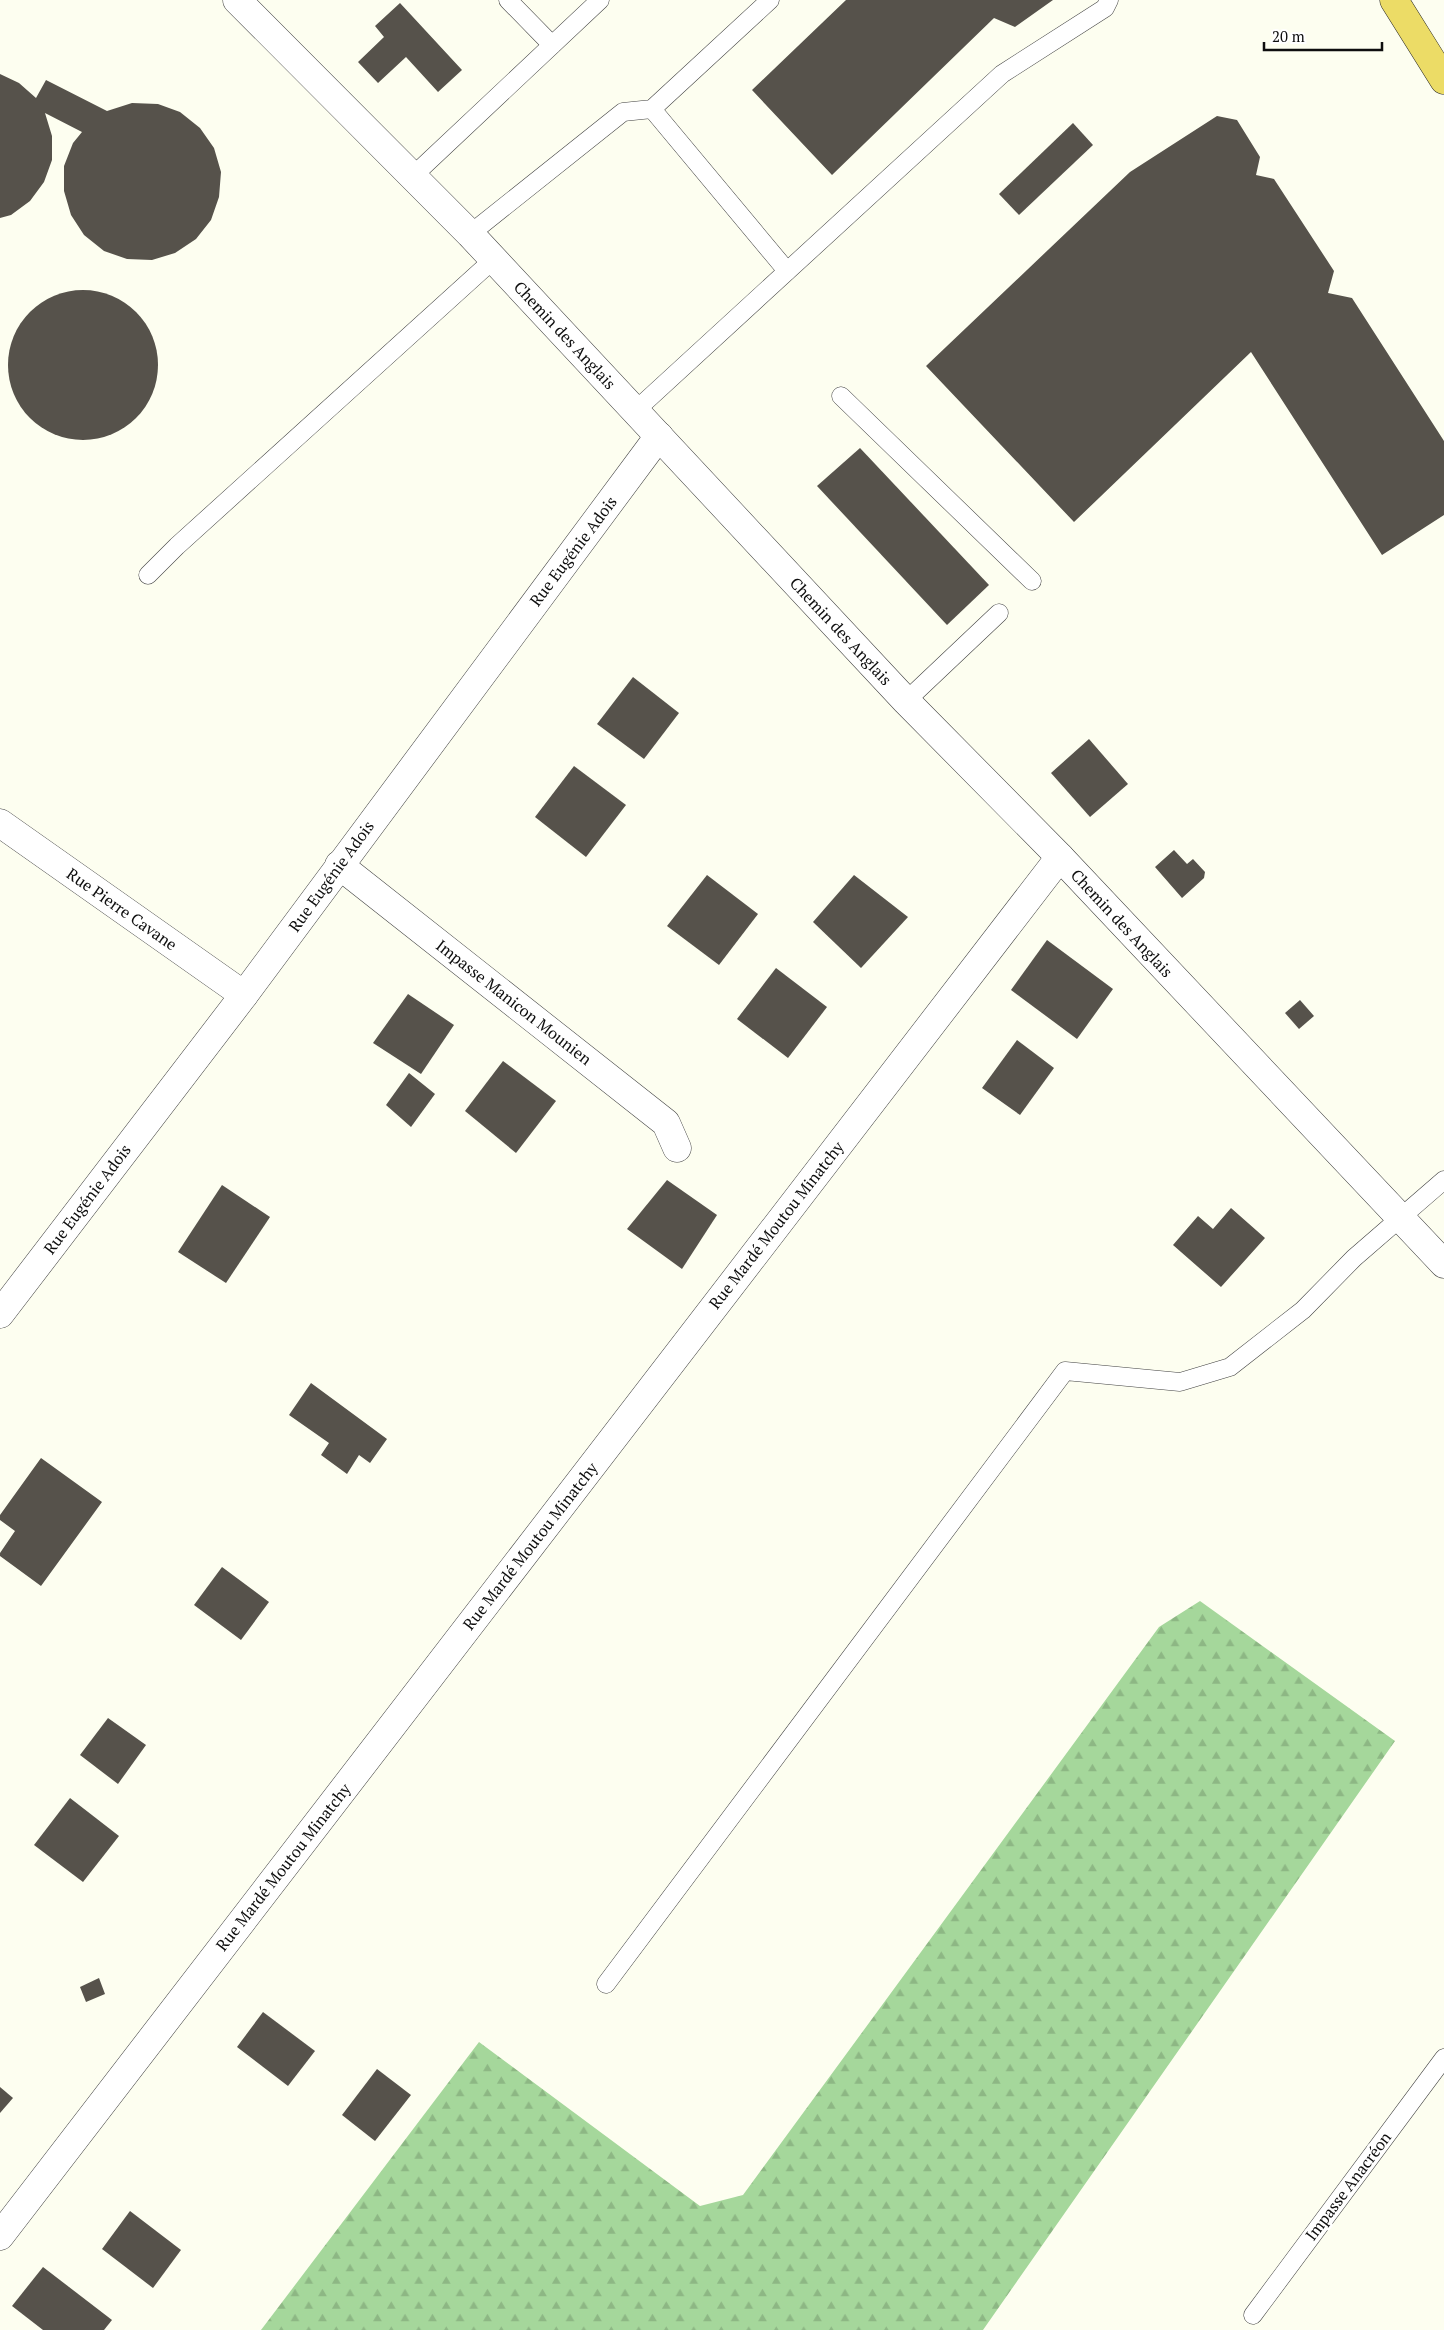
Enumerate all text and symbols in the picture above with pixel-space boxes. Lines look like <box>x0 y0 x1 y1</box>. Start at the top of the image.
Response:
scale bar <box>1264 20 1382 52</box>
text: 20 m <box>1272 26 1305 46</box>
street label: Chemin des Anglais <box>509 276 621 394</box>
street label: Rue Eugénie Adois <box>524 491 622 611</box>
street label: Chemin des Anglais <box>785 572 897 690</box>
street label: Rue Eugénie Adois <box>283 816 379 936</box>
street label: Rue Pierre Cavane <box>62 863 182 955</box>
street label: Chemin des Anglais <box>1066 864 1178 982</box>
street label: Impasse Manicon Mounien <box>432 934 597 1070</box>
street label: Rue Mardé Moutou Minatchy <box>704 1136 849 1313</box>
street label: Rue Eugénie Adois <box>38 1139 136 1259</box>
street label: Rue Mardé Moutou Minatchy <box>458 1457 603 1634</box>
street label: Rue Mardé Moutou Minatchy <box>211 1778 356 1955</box>
street label: Impasse Anacréon <box>1300 2127 1396 2245</box>

